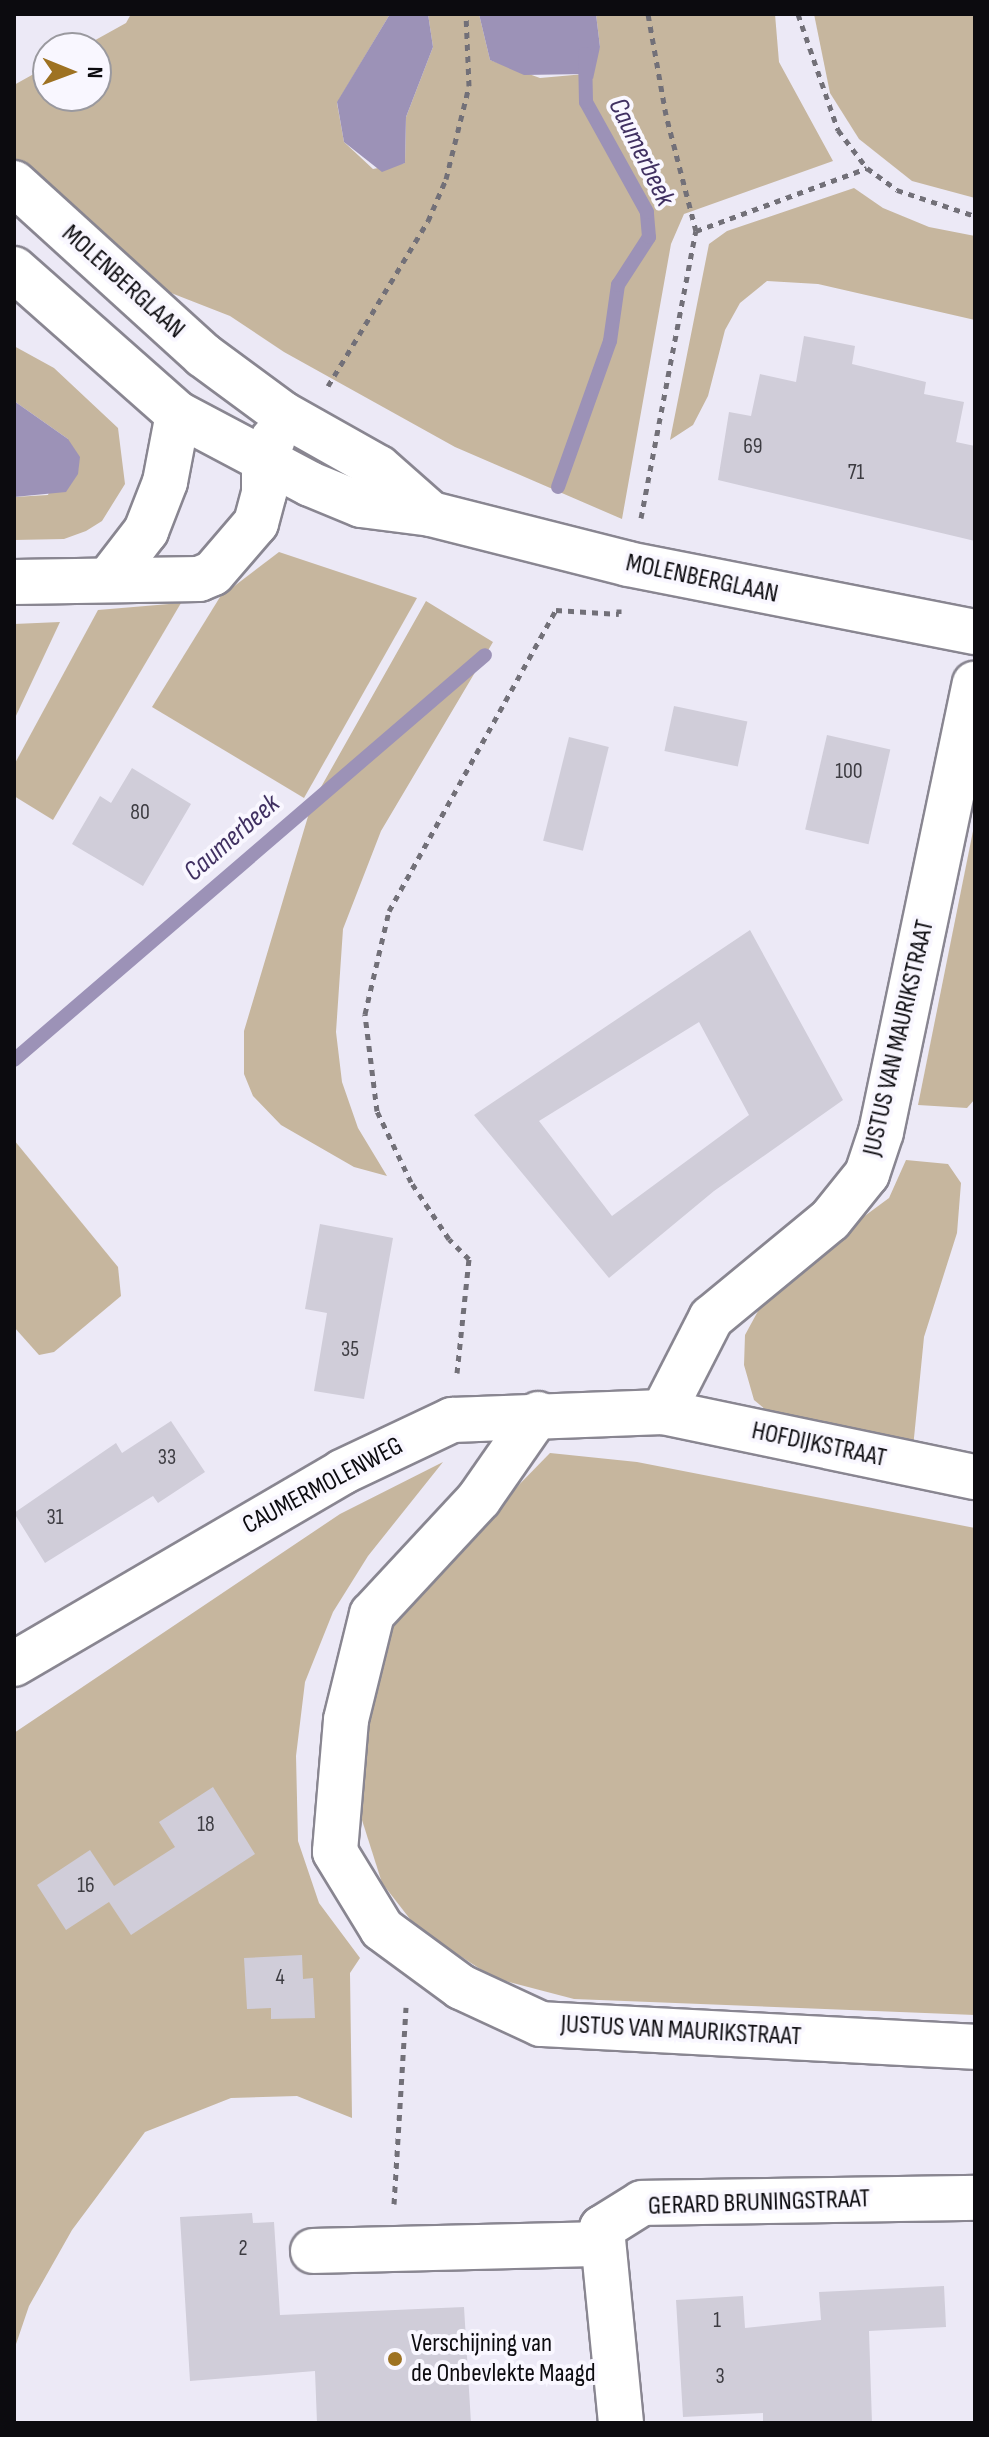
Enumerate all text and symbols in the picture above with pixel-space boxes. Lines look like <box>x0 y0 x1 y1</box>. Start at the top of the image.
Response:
north arrow <box>32 32 112 112</box>
text: N <box>81 66 108 79</box>
water label: Caumerbeek <box>600 93 682 211</box>
street label: MOLENBERGLAAN <box>55 219 191 345</box>
house number: 69 <box>743 434 763 460</box>
house number: 71 <box>848 460 864 486</box>
street label: MOLENBERGLAAN <box>623 548 781 610</box>
house number: 100 <box>835 759 863 785</box>
water label: Caumerbeek <box>177 787 287 889</box>
house number: 80 <box>130 800 150 826</box>
street label: JUSTUS VAN MAURIKSTRAAT <box>857 917 941 1159</box>
house number: 35 <box>341 1337 359 1363</box>
street label: HOFDIJKSTRAAT <box>749 1416 889 1474</box>
street label: CAUMERMOLENWEG <box>238 1431 408 1541</box>
house number: 33 <box>158 1445 176 1471</box>
house number: 31 <box>47 1505 63 1531</box>
house number: 18 <box>197 1812 215 1838</box>
house number: 16 <box>77 1873 95 1899</box>
house number: 4 <box>275 1965 285 1991</box>
street label: JUSTUS VAN MAURIKSTRAAT <box>560 2009 802 2053</box>
street label: GERARD BRUNINGSTRAAT <box>648 2184 870 2222</box>
house number: 2 <box>238 2236 248 2262</box>
house number: 1 <box>713 2308 721 2334</box>
place label: Verschijning van de Onbevlekte Maagd <box>411 2328 596 2390</box>
marker: Verschijning van de Onbevlekte Maagd <box>386 2350 404 2368</box>
house number: 3 <box>715 2364 725 2390</box>

